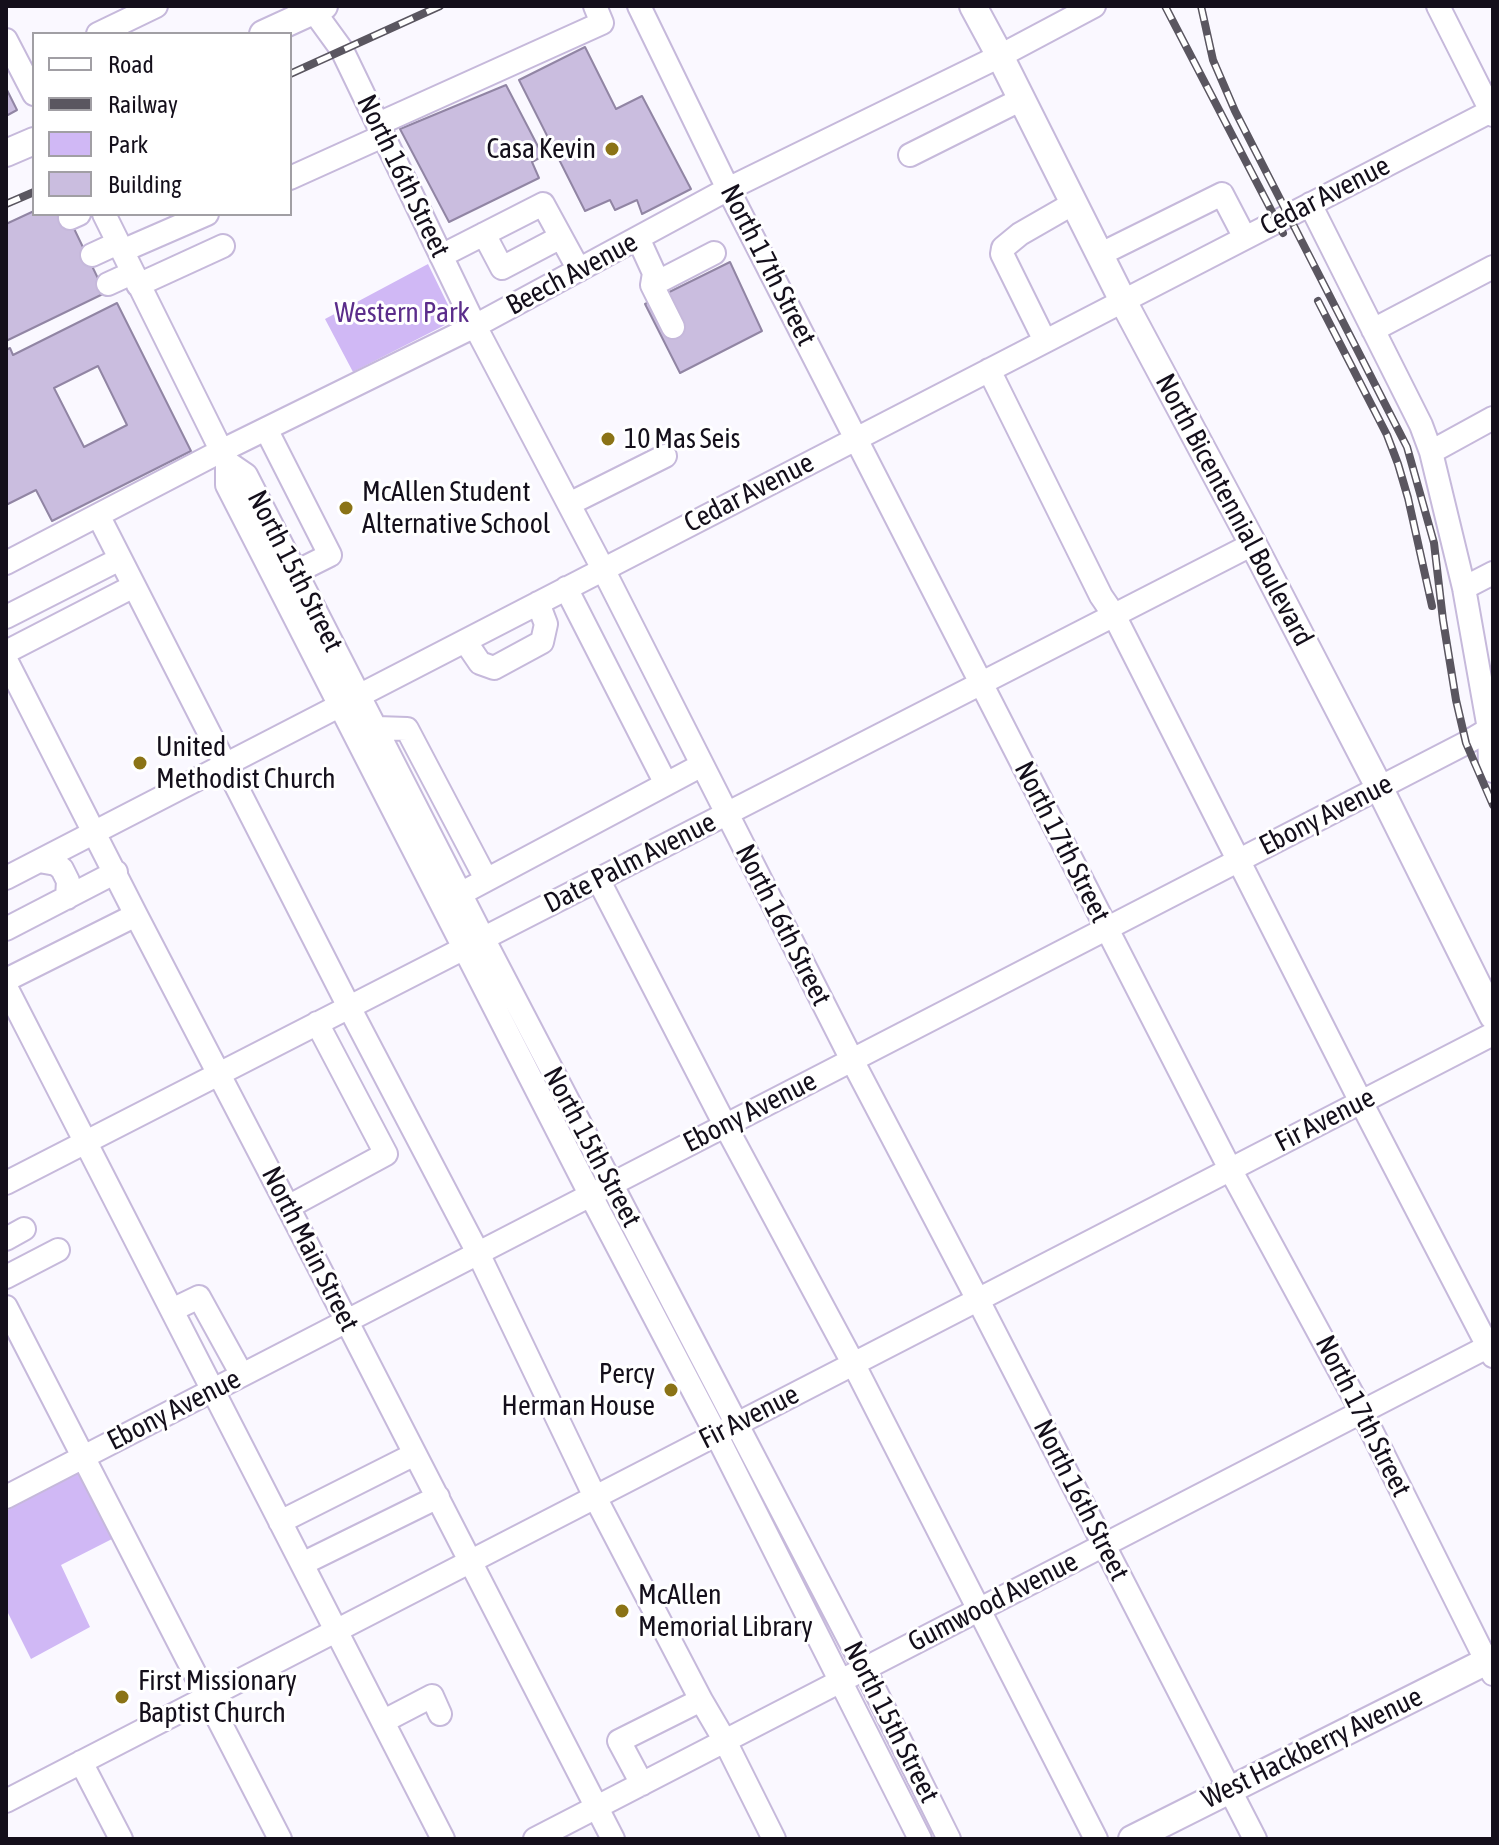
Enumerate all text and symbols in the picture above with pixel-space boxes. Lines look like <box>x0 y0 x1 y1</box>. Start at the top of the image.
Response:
legend <box>32 32 292 216</box>
text: Road <box>108 51 154 78</box>
street label: North 16th Street <box>349 89 457 263</box>
text: Railway <box>108 91 178 118</box>
text: Park <box>108 131 148 158</box>
place label: Casa Kevin <box>486 132 596 166</box>
marker: Casa Kevin <box>603 140 621 158</box>
street label: Cedar Avenue <box>1255 149 1395 243</box>
text: Building <box>108 171 181 198</box>
street label: North 17th Street <box>713 179 823 351</box>
street label: Beech Avenue <box>501 225 643 323</box>
park label: Western Park <box>335 296 469 330</box>
street label: North Bicentennial Boulevard <box>1148 368 1320 652</box>
place label: 10 Mas Seis <box>624 422 740 456</box>
marker: 10 Mas Seis <box>599 430 617 448</box>
street label: Cedar Avenue <box>679 446 819 540</box>
place label: McAllen Student Alternative School <box>362 475 550 541</box>
street label: North 15th Street <box>240 485 350 657</box>
marker: McAllen Student Alternative School <box>337 499 355 517</box>
place label: United Methodist Church <box>156 730 336 796</box>
marker: United Methodist Church <box>131 754 149 772</box>
street label: North 17th Street <box>1007 756 1117 928</box>
street label: Ebony Avenue <box>1254 767 1398 863</box>
street label: Date Palm Avenue <box>539 805 721 921</box>
street label: North 16th Street <box>728 839 838 1011</box>
street label: North 15th Street <box>536 1061 648 1233</box>
street label: Ebony Avenue <box>678 1064 822 1160</box>
street label: Fir Avenue <box>1270 1081 1380 1159</box>
street label: North Main Street <box>254 1161 366 1337</box>
street label: North 17th Street <box>1308 1330 1418 1502</box>
place label: Percy Herman House <box>502 1357 655 1423</box>
street label: Ebony Avenue <box>102 1362 246 1458</box>
street label: Fir Avenue <box>694 1378 804 1456</box>
marker: Percy Herman House <box>662 1381 680 1399</box>
street label: North 16th Street <box>1026 1414 1136 1586</box>
street label: Gumwood Avenue <box>903 1545 1083 1659</box>
place label: McAllen Memorial Library <box>638 1578 813 1644</box>
marker: McAllen Memorial Library <box>613 1602 631 1620</box>
street label: North 15th Street <box>836 1636 946 1808</box>
place label: First Missionary Baptist Church <box>138 1664 297 1730</box>
street label: West Hackberry Avenue <box>1196 1680 1428 1816</box>
marker: First Missionary Baptist Church <box>113 1688 131 1706</box>

